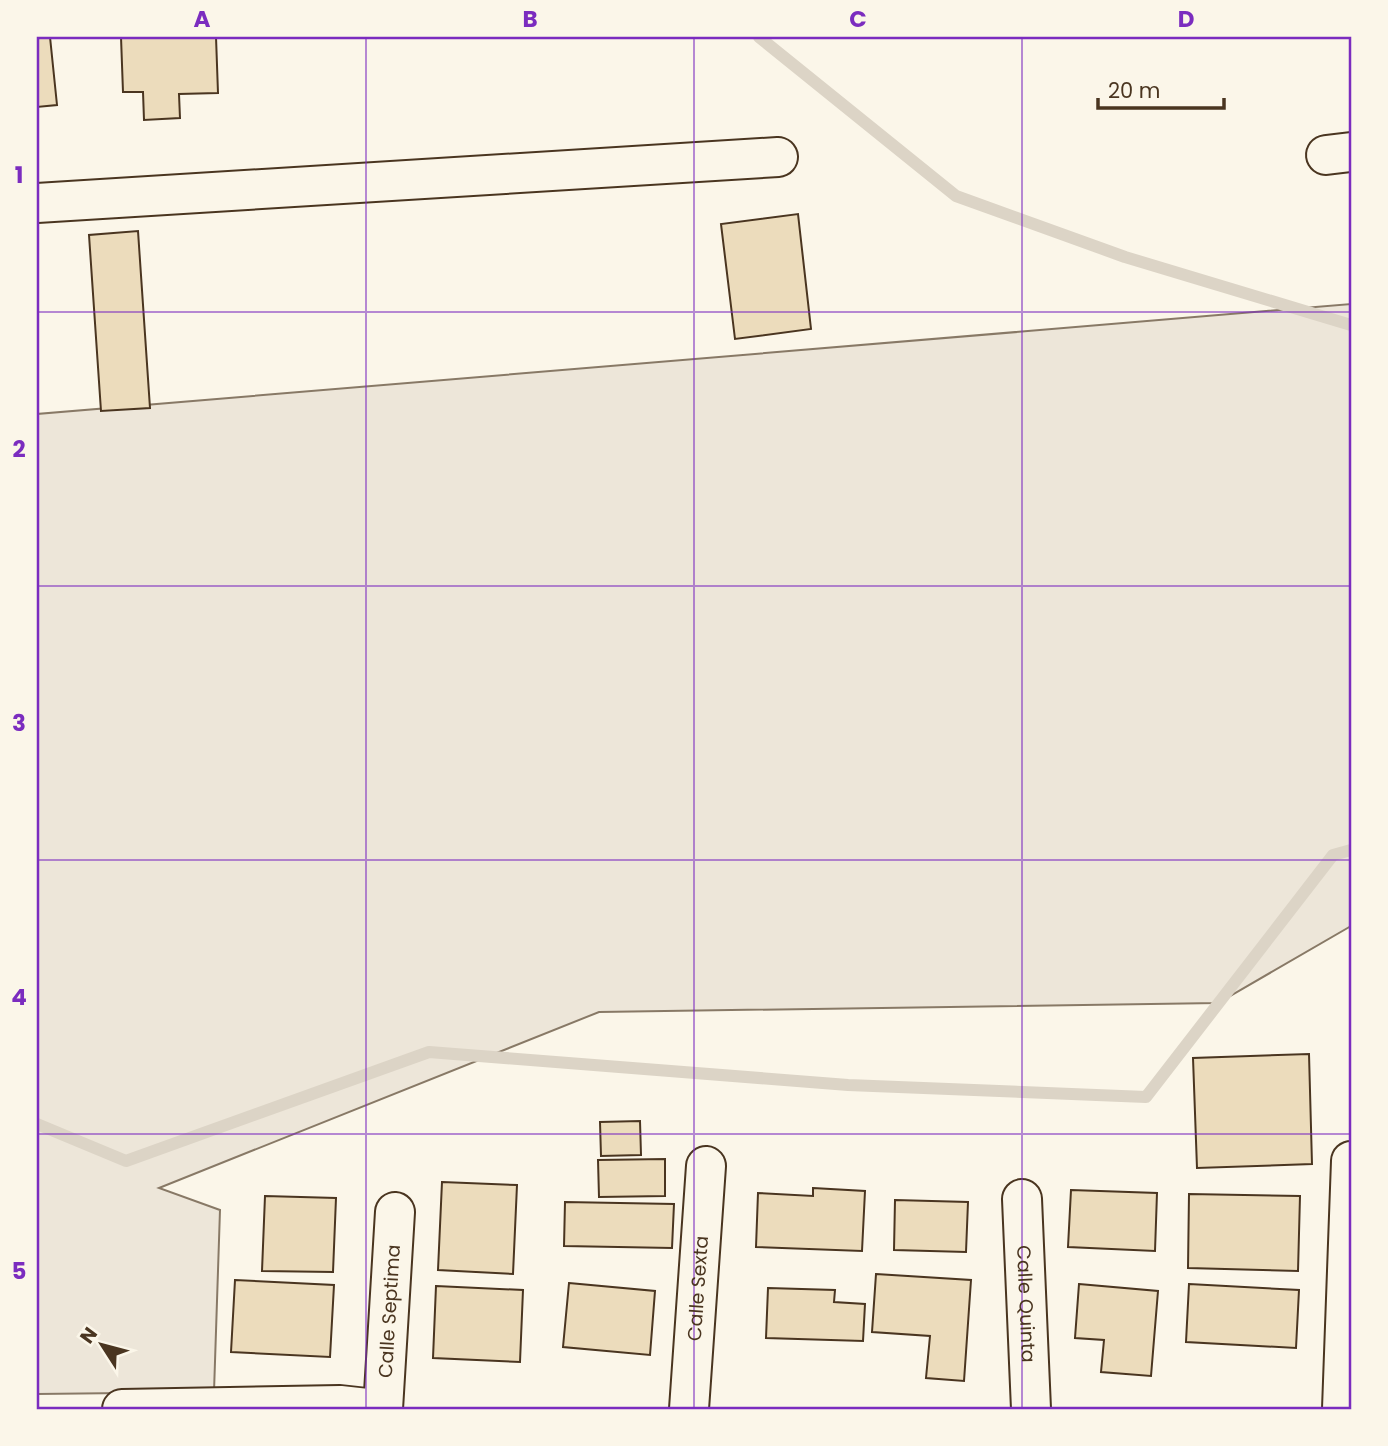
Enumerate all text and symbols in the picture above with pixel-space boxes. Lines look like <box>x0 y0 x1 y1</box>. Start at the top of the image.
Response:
text: A <box>194 3 211 35</box>
text: B <box>522 3 538 35</box>
text: C <box>849 3 867 35</box>
text: D <box>1178 3 1194 35</box>
scale bar <box>1098 66 1224 110</box>
text: 20 m <box>1108 76 1161 105</box>
text: 1 <box>15 159 23 191</box>
text: 2 <box>12 433 26 465</box>
text: 3 <box>12 707 26 739</box>
text: 4 <box>11 981 27 1013</box>
street label: Calle Sexta <box>681 1235 715 1342</box>
street label: Calle Septima <box>372 1244 407 1379</box>
street label: Calle Quinta <box>1010 1245 1042 1363</box>
text: 5 <box>12 1255 26 1287</box>
north arrow <box>66 1310 136 1380</box>
text: N <box>74 1322 104 1349</box>

